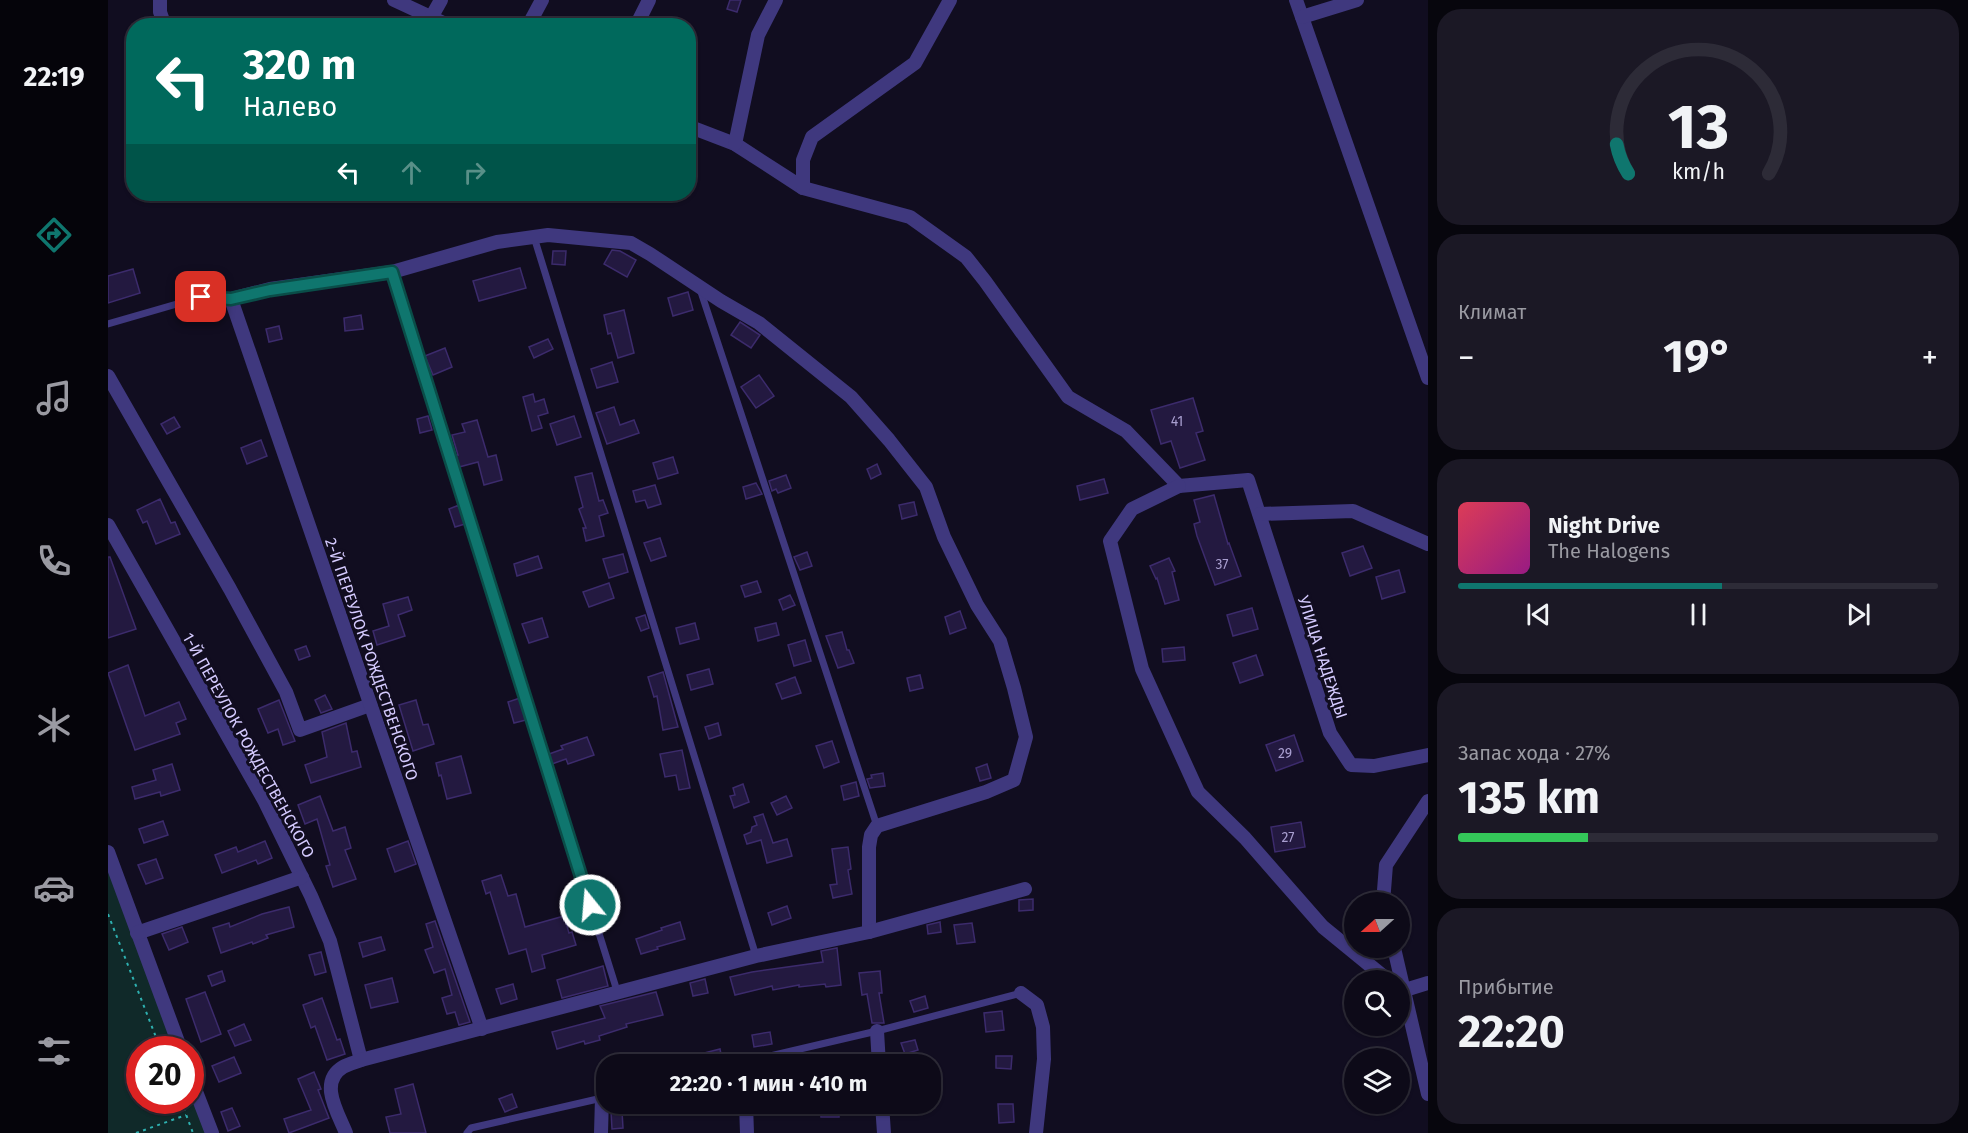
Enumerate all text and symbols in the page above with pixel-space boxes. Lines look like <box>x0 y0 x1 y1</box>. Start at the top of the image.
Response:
text: 320 m <box>243 40 356 90</box>
icon: left <box>144 42 222 120</box>
text: 22:19 <box>23 61 85 93</box>
text: 13 <box>1667 90 1729 165</box>
text: Налево <box>243 91 337 123</box>
icon: left <box>332 156 365 189</box>
icon: ahead <box>395 156 428 189</box>
icon: right <box>458 156 491 189</box>
text: km/h <box>1671 159 1725 185</box>
icon: directions <box>33 214 75 256</box>
pin <box>175 271 226 322</box>
icon: arrive <box>184 280 217 313</box>
text: Климат <box>1458 300 1526 324</box>
text: 19° <box>1663 330 1733 384</box>
text: − <box>1458 338 1475 378</box>
text: + <box>1922 338 1938 378</box>
icon: music <box>33 377 75 419</box>
house number: 41 <box>1171 413 1183 430</box>
text: Night Drive <box>1548 512 1660 539</box>
street label: 2-Й ПЕРЕУЛОК РОЖДЕСТВЕНСКОГО <box>321 535 422 783</box>
text: The Halogens <box>1548 539 1670 563</box>
icon: phone <box>33 540 75 582</box>
house number: 37 <box>1215 556 1229 573</box>
street label: УЛИЦА НАДЕЖДЫ <box>1294 593 1351 721</box>
icon: previous <box>1522 598 1555 631</box>
icon: pause <box>1682 598 1715 631</box>
icon: next <box>1842 598 1875 631</box>
street label: 1-Й ПЕРЕУЛОК РОЖДЕСТВЕНСКОГО <box>179 629 319 861</box>
icon: climate <box>33 704 75 746</box>
text: Запас хода · 27% <box>1458 741 1611 765</box>
house number: 29 <box>1278 745 1292 762</box>
text: 135 km <box>1458 771 1600 825</box>
house number: 27 <box>1281 829 1295 846</box>
icon: car <box>33 867 75 909</box>
position arrow <box>558 873 622 937</box>
north arrow <box>1344 892 1410 958</box>
map controls <box>1344 892 1410 1114</box>
button: search <box>1344 970 1410 1036</box>
text: Прибытие <box>1458 975 1554 999</box>
text: 22:20 <box>1458 1005 1565 1059</box>
icon: filters <box>33 1030 75 1072</box>
speed limit sign: 20 <box>126 1036 204 1114</box>
button: layers <box>1344 1048 1410 1114</box>
text: 22:20 · 1 мин · 410 m <box>670 1070 867 1097</box>

